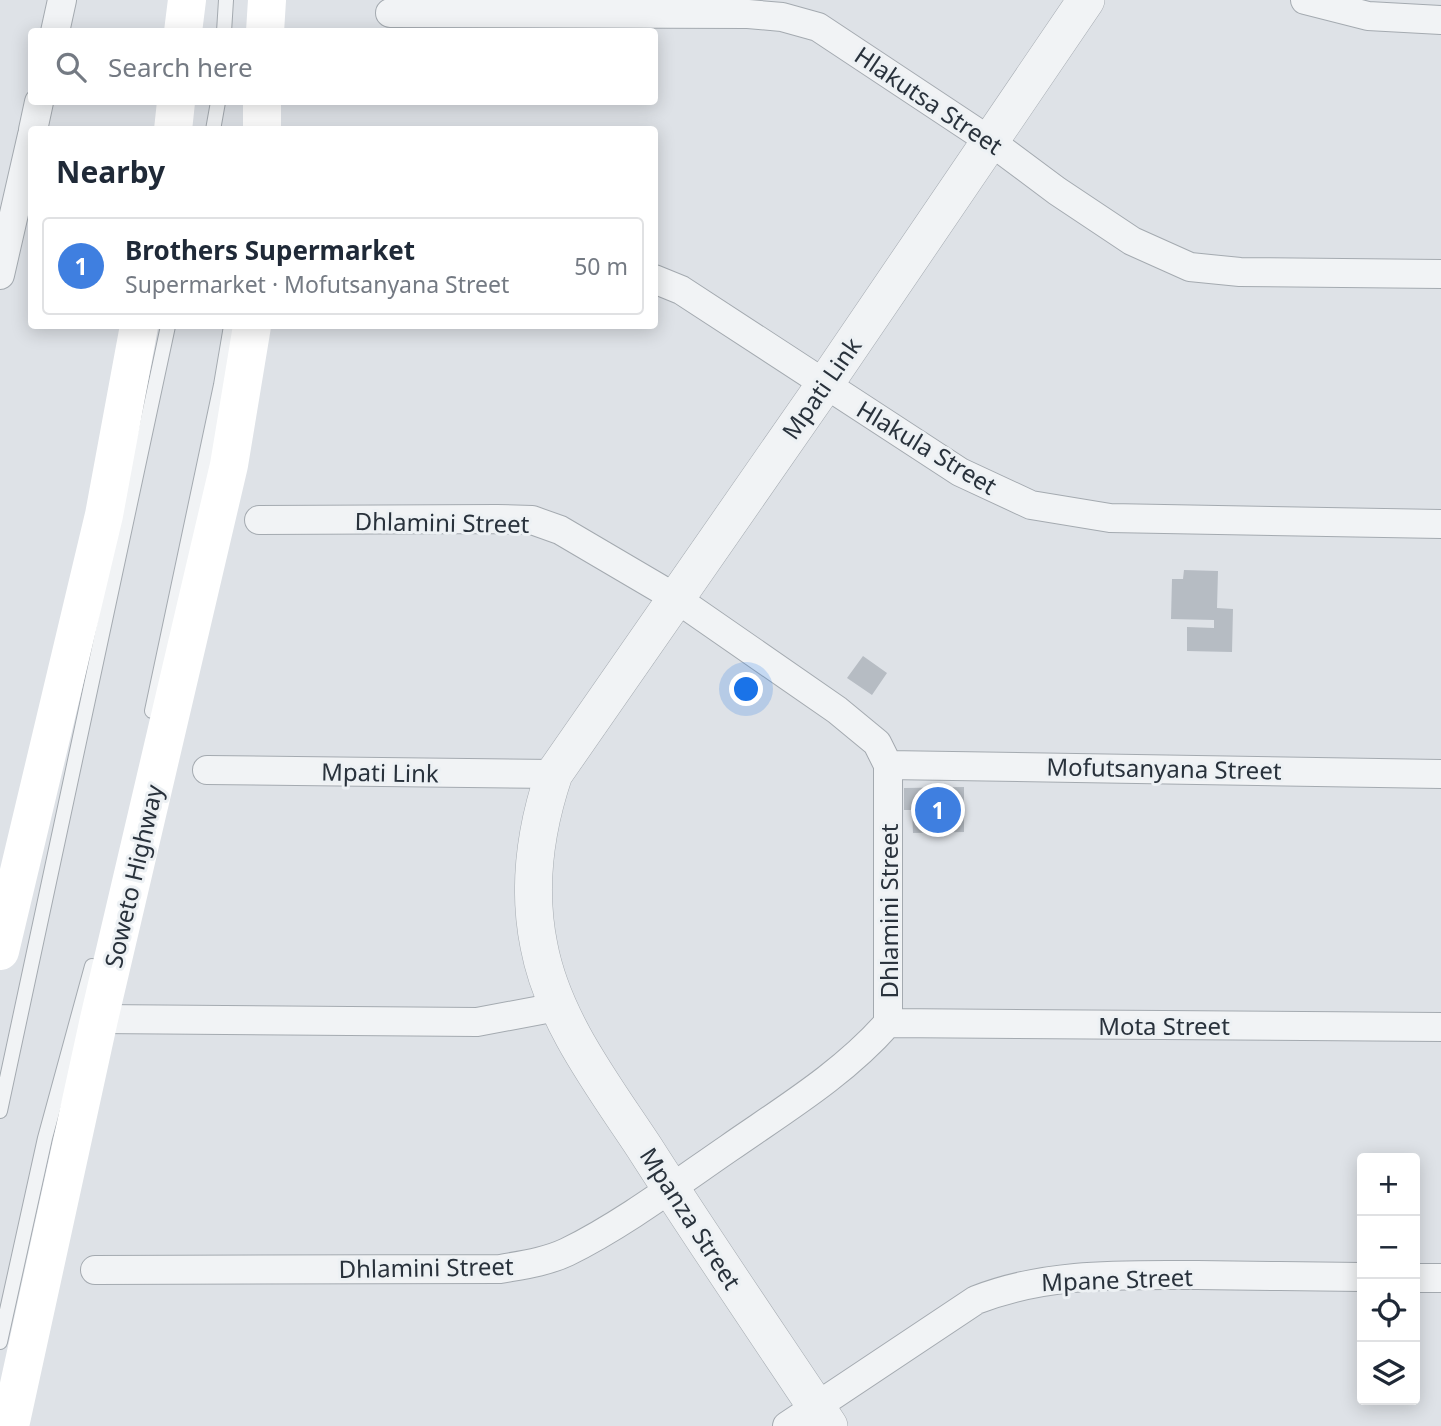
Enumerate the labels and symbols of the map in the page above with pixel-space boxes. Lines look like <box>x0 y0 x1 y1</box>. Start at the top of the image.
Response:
street label: Hlakutsa Street <box>848 38 1010 162</box>
street label: Mpati Link <box>774 330 868 446</box>
street label: Hlakula Street <box>851 392 1003 502</box>
street label: Dhlamini Street <box>354 504 530 540</box>
your location <box>729 672 763 706</box>
street label: Mofutsanyana Street <box>1046 749 1282 787</box>
street label: Mpati Link <box>321 754 439 790</box>
street label: Soweto Highway <box>96 780 170 971</box>
pin: 1 <box>915 784 961 836</box>
street label: Dhlamini Street <box>872 823 905 998</box>
street label: Mota Street <box>1098 1009 1230 1042</box>
street label: Mpanza Street <box>633 1141 749 1296</box>
street label: Dhlamini Street <box>338 1249 514 1285</box>
street label: Mpane Street <box>1041 1260 1194 1298</box>

